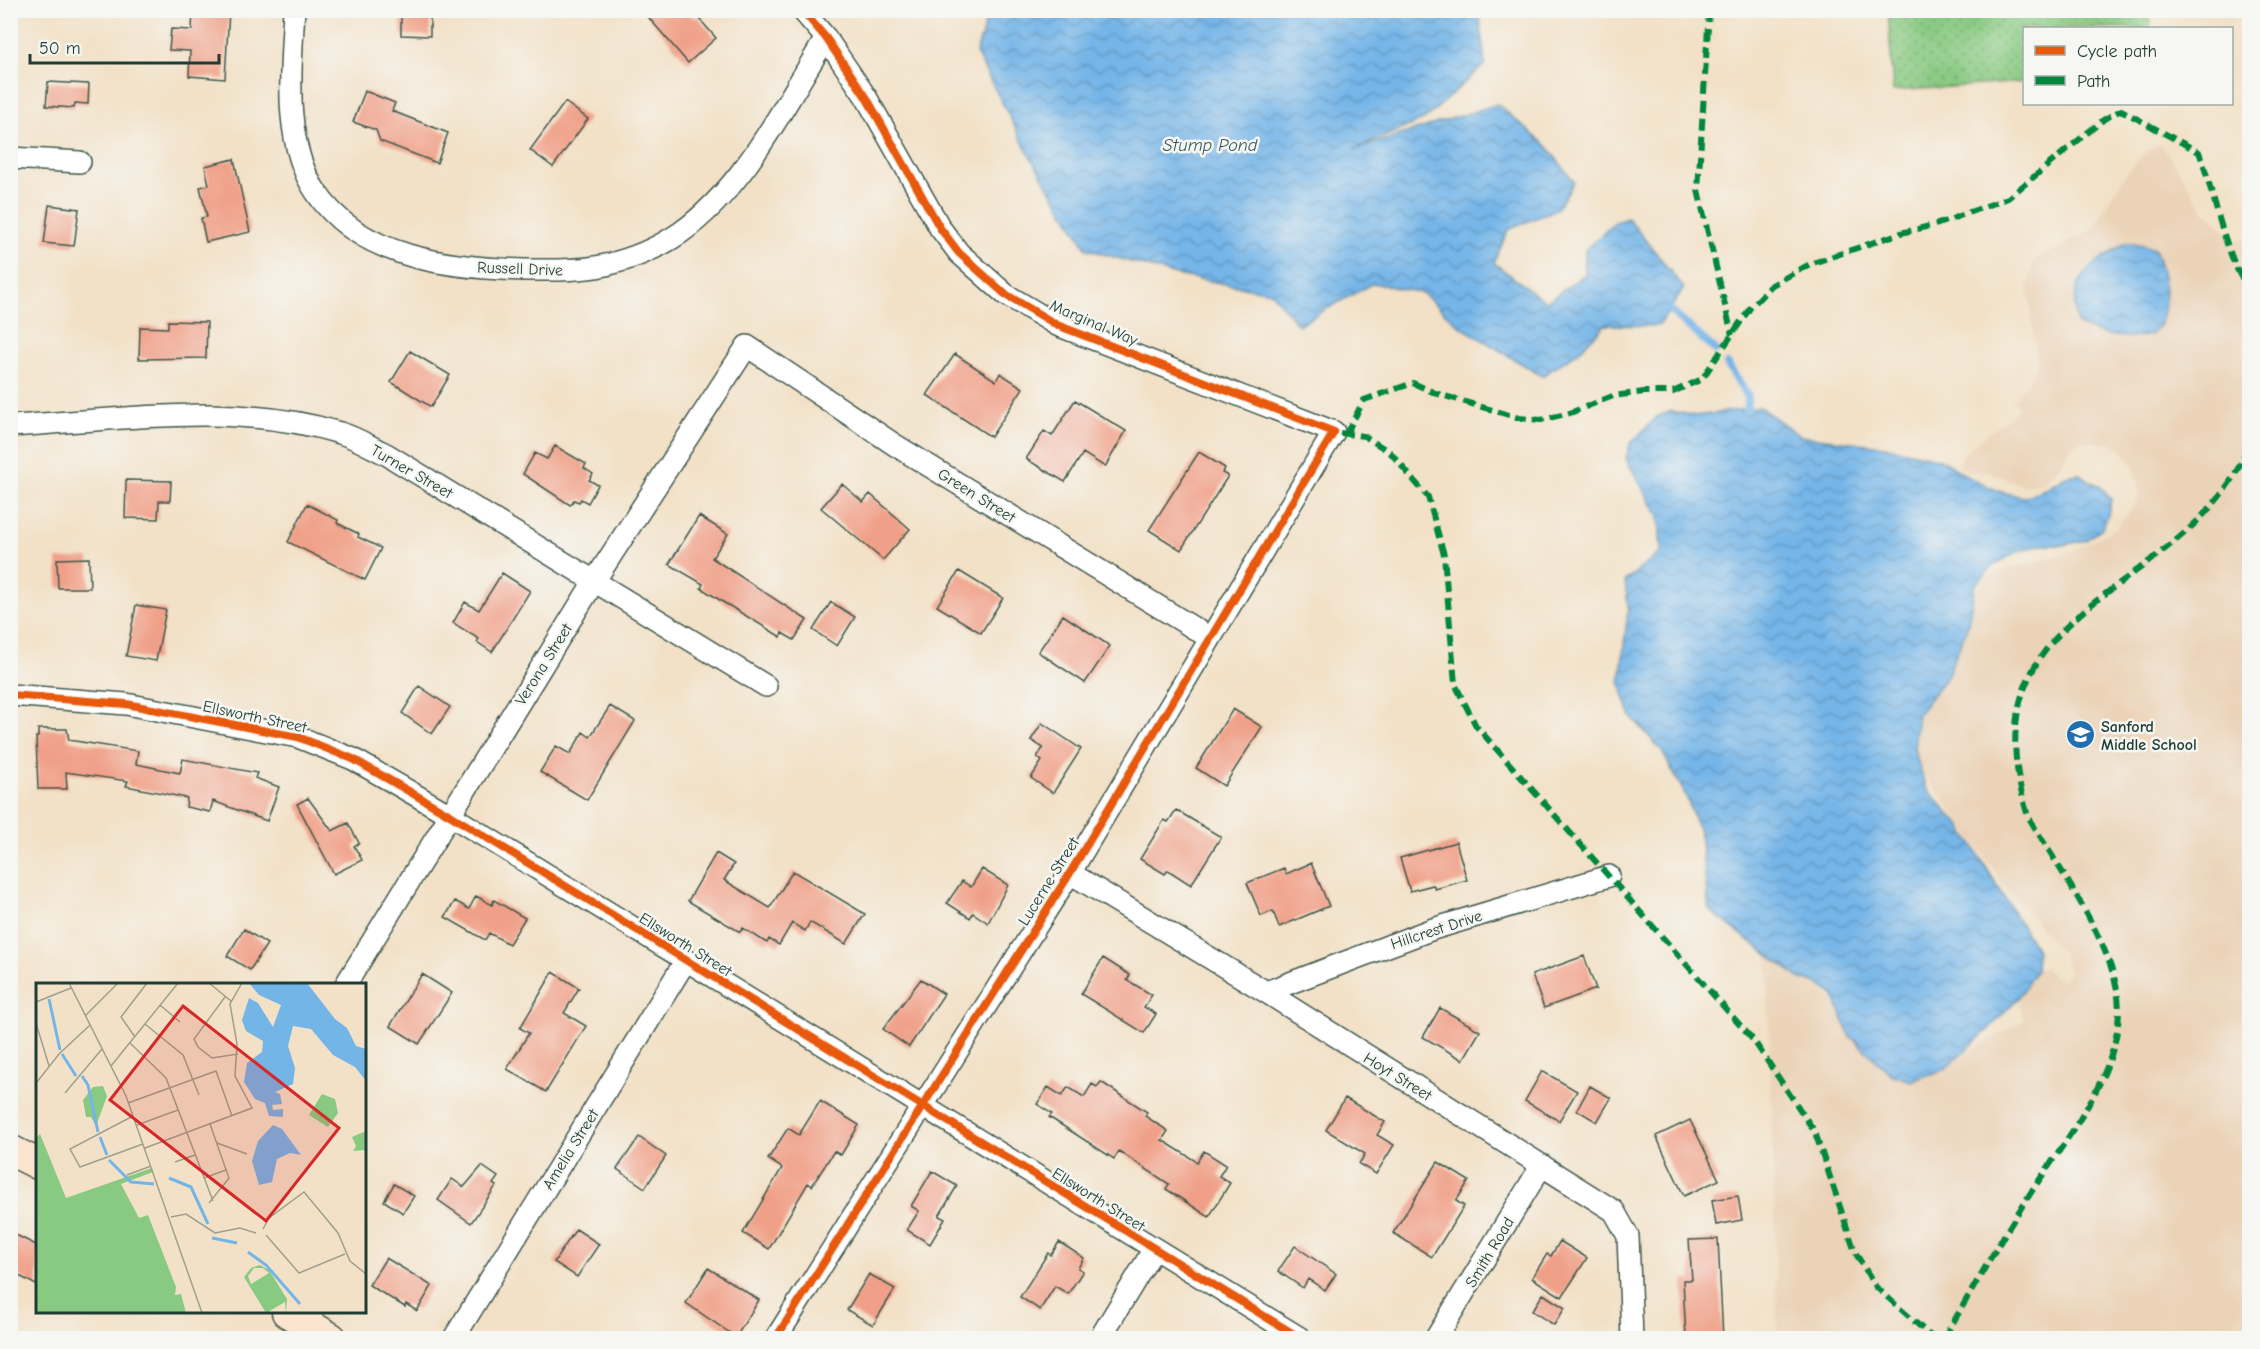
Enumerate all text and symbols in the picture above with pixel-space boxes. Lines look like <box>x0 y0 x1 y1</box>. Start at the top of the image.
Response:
scale bar <box>30 27 219 65</box>
legend <box>2023 27 2233 105</box>
text: 50 m <box>39 38 81 59</box>
text: Cycle path <box>2077 41 2157 62</box>
text: Path <box>2077 71 2110 92</box>
water label: Stump Pond <box>1163 135 1258 156</box>
street label: Russell Drive <box>477 259 563 279</box>
street label: Marginal Way <box>1047 296 1141 350</box>
street label: Turner Street <box>367 441 456 503</box>
street label: Green Street <box>934 465 1019 527</box>
street label: Verona Street <box>512 620 576 709</box>
street label: Ellsworth Street <box>201 697 309 737</box>
place label: Sanford Middle School <box>2101 718 2197 754</box>
school or university icon: Sanford Middle School <box>2064 719 2096 751</box>
street label: Lucerne Street <box>1015 834 1083 929</box>
street label: Hillcrest Drive <box>1388 907 1484 953</box>
street label: Ellsworth Street <box>636 909 736 981</box>
inset map <box>36 983 366 1313</box>
street label: Hoyt Street <box>1360 1049 1435 1105</box>
street label: Amelia Street <box>539 1106 603 1193</box>
street label: Ellsworth Street <box>1049 1164 1149 1236</box>
street label: Smith Road <box>1462 1214 1518 1291</box>

